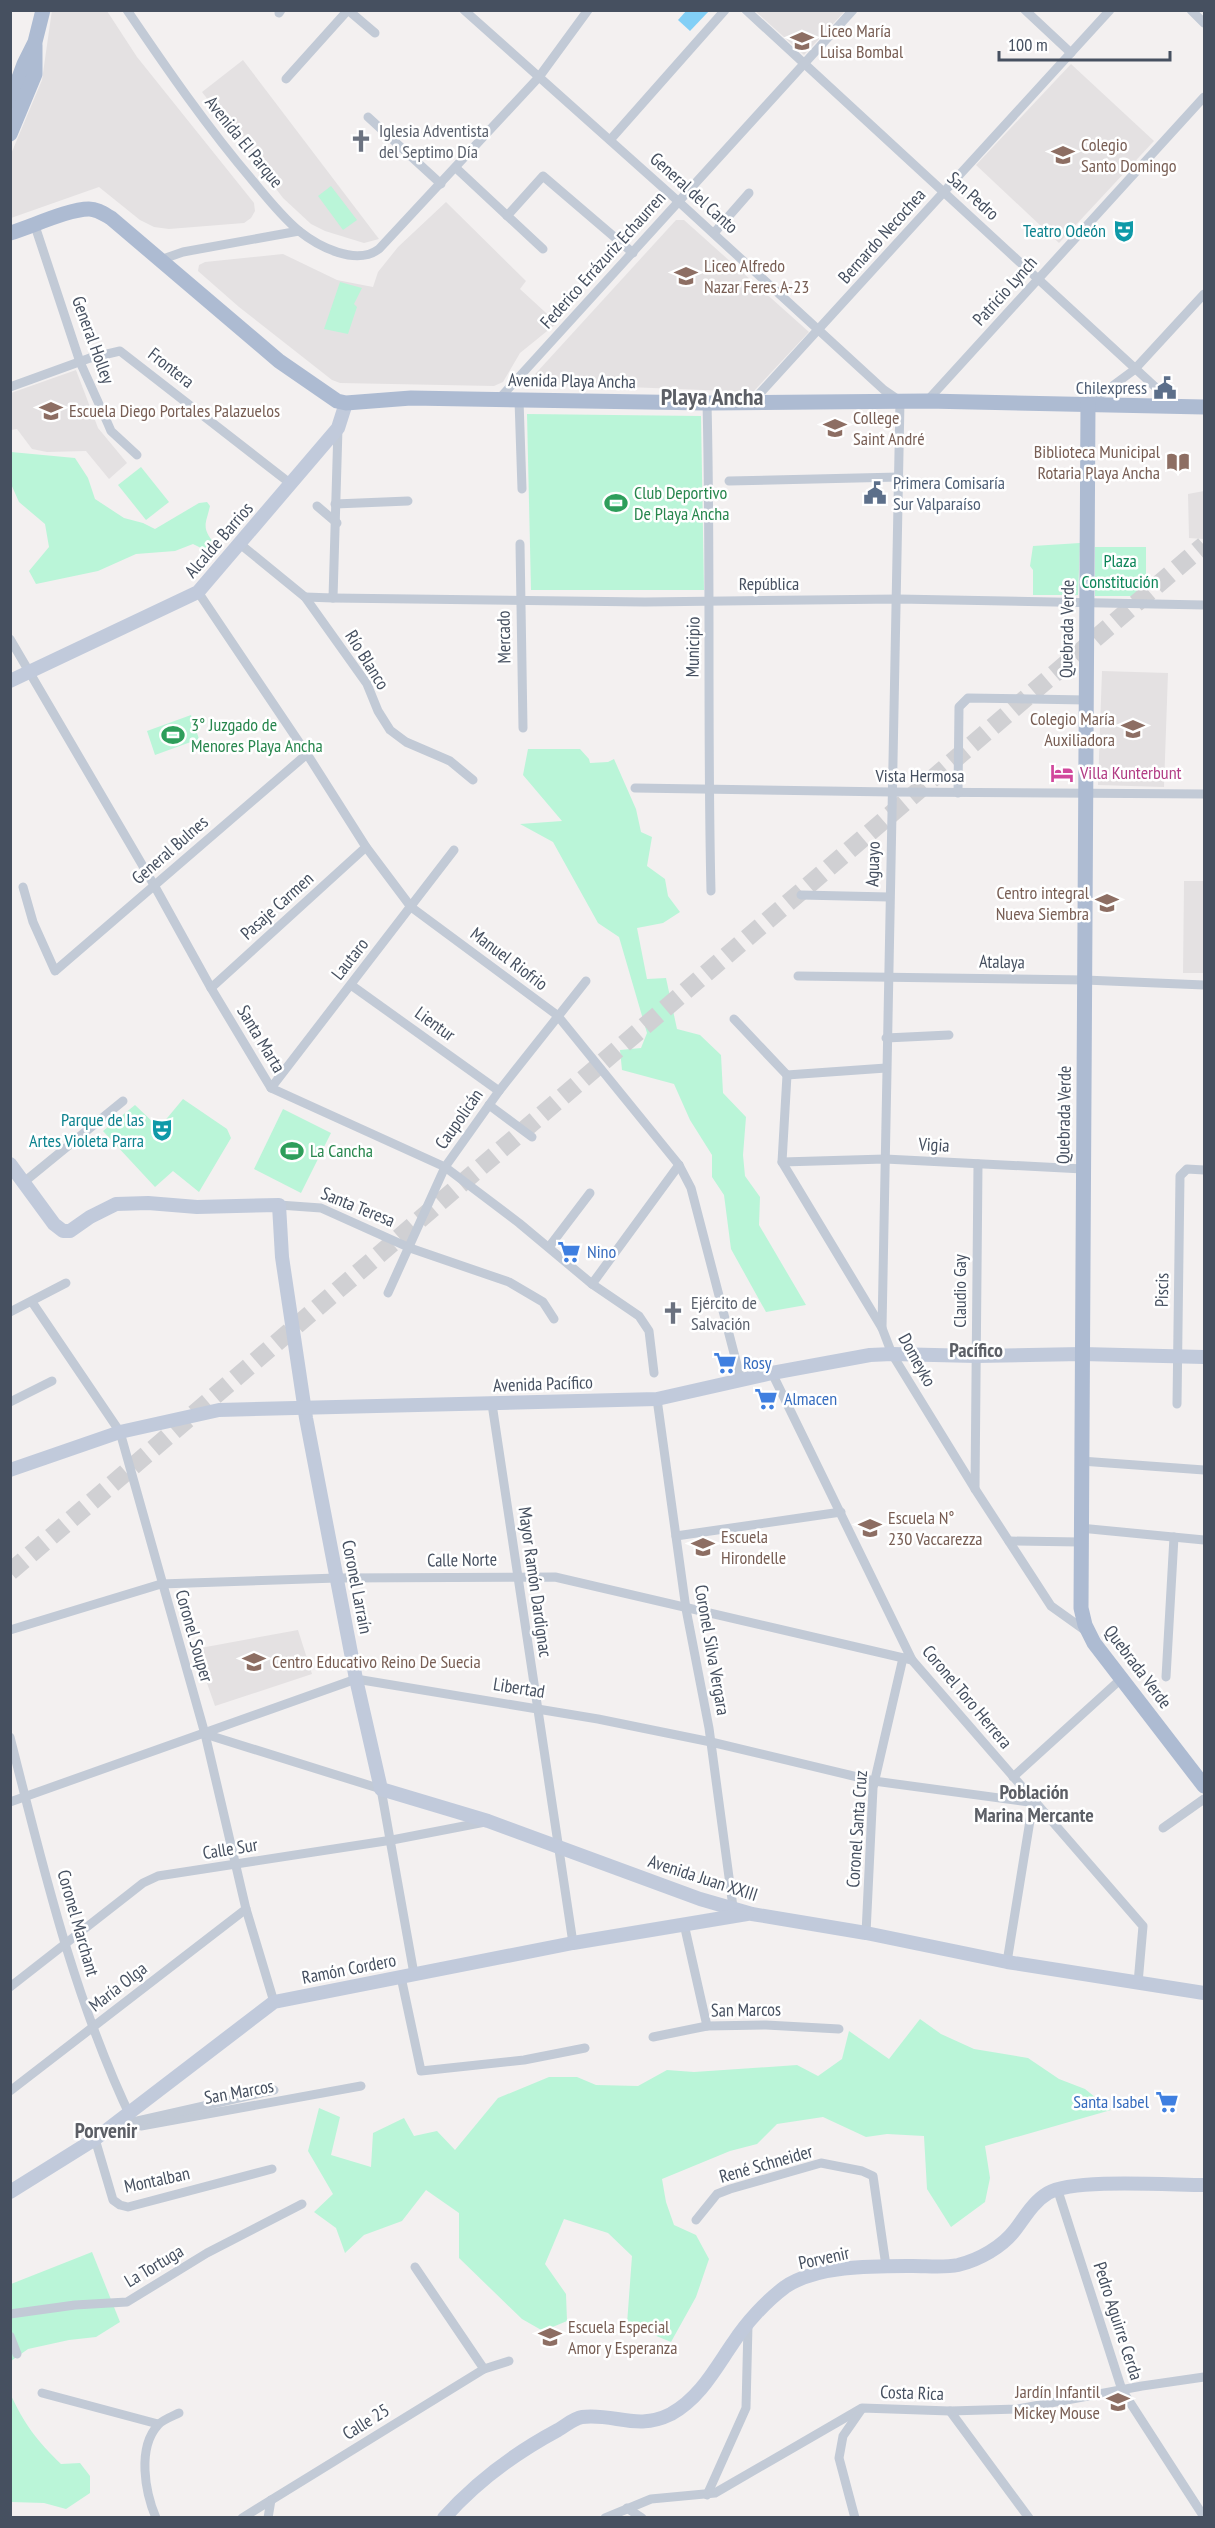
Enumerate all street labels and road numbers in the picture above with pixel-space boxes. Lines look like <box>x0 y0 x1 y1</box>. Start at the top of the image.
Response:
street label: Avenida El Parque <box>200 91 288 192</box>
street label: General del Canto <box>646 147 743 238</box>
street label: San Pedro <box>943 166 1004 225</box>
street label: Bernardo Necochea <box>833 183 930 288</box>
street label: Federico Errázuriz Echaurren <box>535 186 670 333</box>
street label: Patricio Lynch <box>967 251 1042 330</box>
street label: General Holley <box>67 293 120 387</box>
street label: Frontera <box>144 342 199 393</box>
street label: Avenida Playa Ancha <box>508 368 636 393</box>
street label: Alcalde Barrios <box>179 497 258 582</box>
street label: República <box>739 572 799 595</box>
street label: Quebrada Verde <box>1054 580 1079 678</box>
street label: Mercado <box>492 610 515 664</box>
street label: Municipio <box>680 616 705 678</box>
street label: Río Blanco <box>340 626 395 694</box>
street label: Vista Hermosa <box>874 764 965 787</box>
street label: General Bulnes <box>127 810 213 889</box>
street label: Aguayo <box>860 841 885 887</box>
street label: Pasaje Carmen <box>235 867 318 944</box>
street label: Manuel Riofrio <box>466 922 553 995</box>
street label: Lautaro <box>326 933 373 984</box>
street label: Atalaya <box>979 950 1025 973</box>
street label: Santa Marta <box>232 1001 291 1077</box>
street label: Lientur <box>411 1001 460 1046</box>
street label: Quebrada Verde <box>1051 1066 1076 1164</box>
street label: Caupolicán <box>430 1084 488 1153</box>
street label: Vigia <box>917 1132 950 1157</box>
street label: Santa Teresa <box>318 1181 398 1232</box>
street label: Claudio Gay <box>948 1254 971 1328</box>
street label: Piscis <box>1150 1273 1173 1307</box>
street label: Domeyko <box>893 1329 942 1391</box>
street label: Avenida Pacífico <box>493 1370 594 1397</box>
street label: Mayor Ramón Dardignac <box>514 1505 558 1659</box>
street label: Coronel Larraín <box>337 1538 378 1636</box>
street label: Calle Norte <box>427 1547 497 1572</box>
street label: Coronel Silva Vergara <box>690 1583 735 1717</box>
street label: Coronel Souper <box>170 1587 219 1685</box>
street label: Quebrada Verde <box>1100 1620 1177 1713</box>
street label: Coronel Toro Herrera <box>917 1640 1017 1753</box>
street label: Libertad <box>492 1672 547 1703</box>
street label: Coronel Santa Cruz <box>841 1770 872 1888</box>
street label: Calle Sur <box>201 1833 259 1864</box>
street label: Avenida Juan XXIII <box>646 1849 761 1906</box>
street label: Coronel Marchant <box>52 1867 105 1979</box>
street label: Ramón Cordero <box>300 1948 398 1989</box>
street label: María Olga <box>84 1957 151 2016</box>
street label: San Marcos <box>711 1997 781 2022</box>
street label: San Marcos <box>202 2074 275 2109</box>
street label: René Schneider <box>717 2139 815 2188</box>
street label: Montalban <box>122 2161 192 2198</box>
street label: La Tortuga <box>120 2239 187 2292</box>
street label: Porvenir <box>796 2241 852 2274</box>
street label: Pedro Aguirre Cerda <box>1089 2259 1148 2383</box>
street label: Costa Rica <box>880 2380 944 2405</box>
street label: Calle 25 <box>338 2398 393 2445</box>

